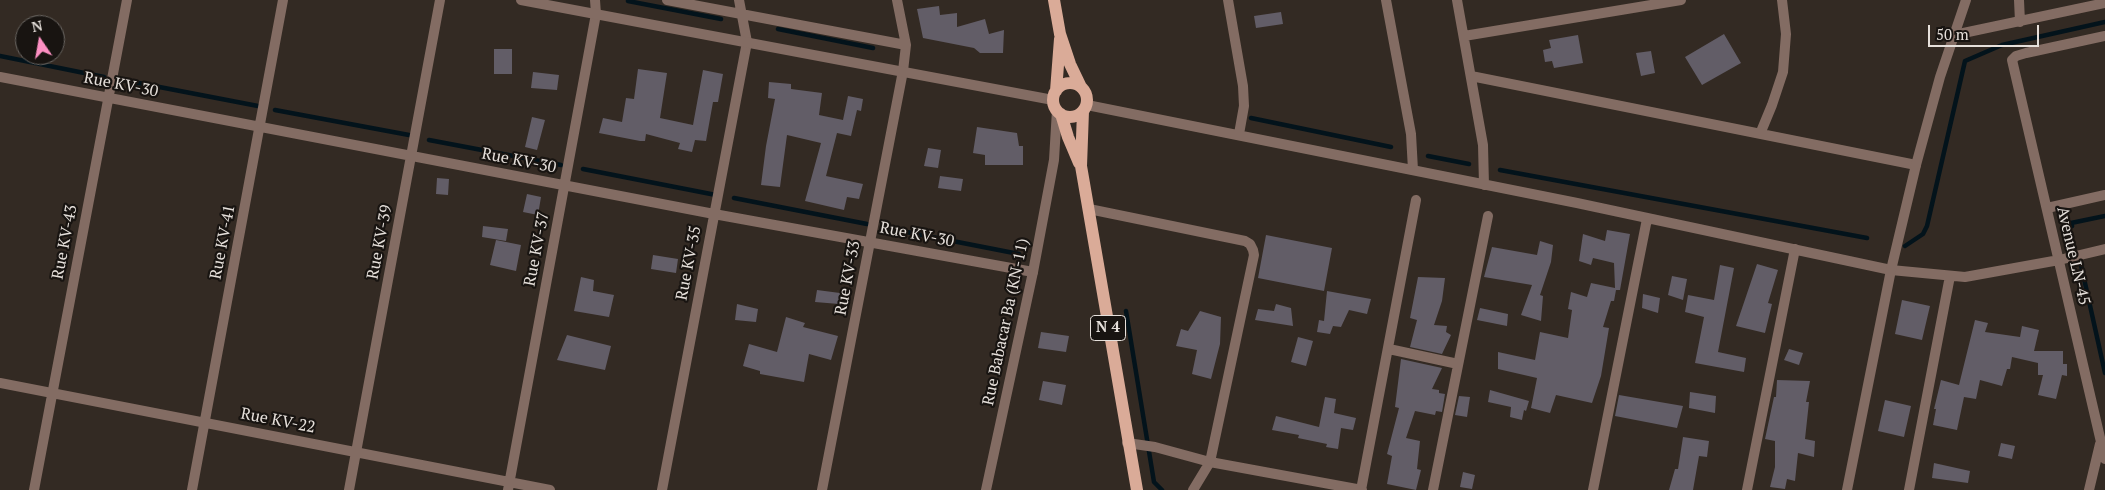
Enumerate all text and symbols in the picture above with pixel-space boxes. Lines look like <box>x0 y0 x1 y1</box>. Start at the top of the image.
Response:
north arrow <box>15 15 65 65</box>
text: N <box>30 15 44 36</box>
scale bar <box>1930 15 2041 47</box>
text: 50 m <box>1936 24 1969 44</box>
street label: Rue KV-30 <box>82 68 160 102</box>
street label: Rue KV-30 <box>480 144 558 178</box>
street label: Rue KV-43 <box>48 203 82 281</box>
street label: Rue KV-41 <box>206 203 240 281</box>
street label: Rue KV-39 <box>363 203 397 281</box>
street label: Avenue LN-45 <box>2052 205 2094 307</box>
street label: Rue KV-37 <box>520 210 554 288</box>
street label: Rue KV-30 <box>878 218 956 252</box>
street label: Rue KV-35 <box>672 224 706 302</box>
street label: Rue Babacar Ba (KN-11) <box>979 237 1033 407</box>
street label: Rue KV-33 <box>831 239 865 317</box>
road number: N 4 <box>1090 316 1126 340</box>
street label: Rue KV-22 <box>239 404 317 438</box>

